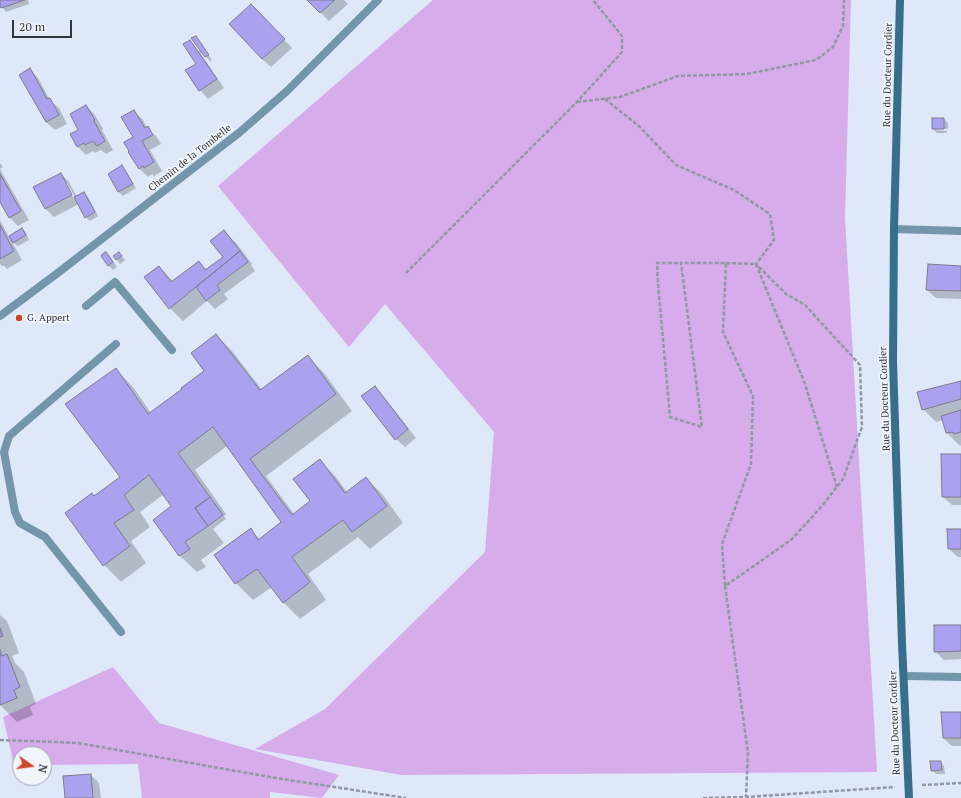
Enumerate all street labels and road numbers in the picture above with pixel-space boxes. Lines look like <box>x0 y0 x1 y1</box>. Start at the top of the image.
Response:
street label: Rue du Docteur Cordier <box>881 23 895 127</box>
street label: Chemin de la Tombelle <box>146 122 234 194</box>
street label: Rue du Docteur Cordier <box>877 347 893 451</box>
street label: Rue du Docteur Cordier <box>887 671 903 775</box>

